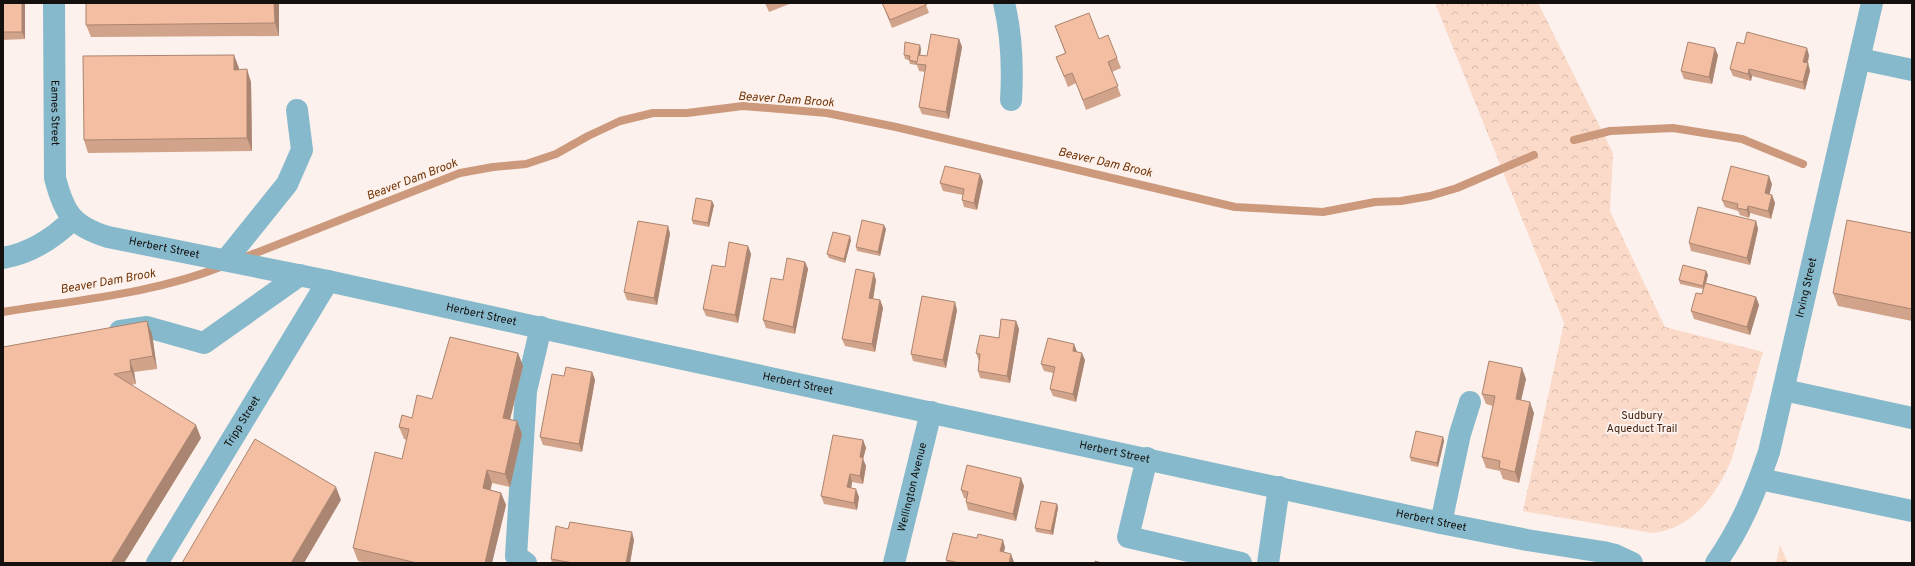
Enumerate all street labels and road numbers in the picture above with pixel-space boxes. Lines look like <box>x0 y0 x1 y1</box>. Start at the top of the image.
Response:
street label: Eames Street <box>47 80 62 146</box>
street label: Herbert Street <box>128 234 201 262</box>
street label: Irving Street <box>1793 256 1820 319</box>
street label: Herbert Street <box>445 300 518 329</box>
street label: Herbert Street <box>761 369 834 398</box>
street label: Tripp Street <box>222 394 264 450</box>
street label: Herbert Street <box>1078 438 1151 467</box>
street label: Wellington Avenue <box>895 441 930 533</box>
street label: Herbert Street <box>1395 506 1468 535</box>

